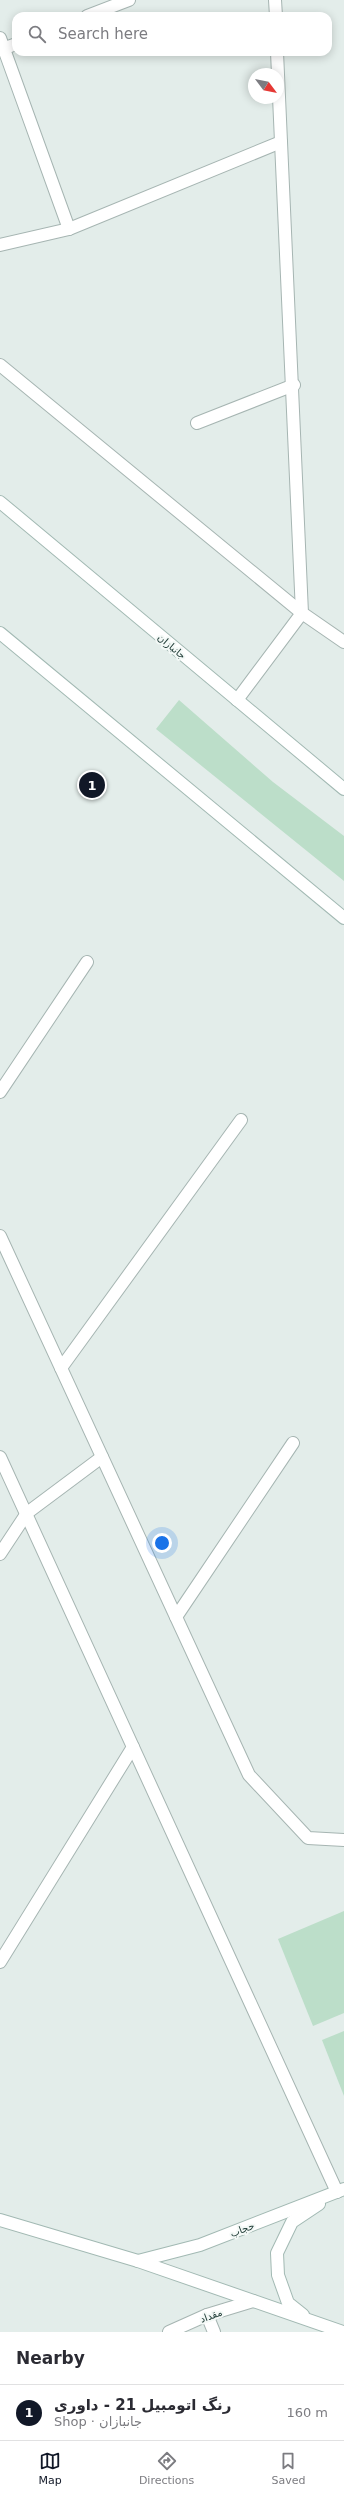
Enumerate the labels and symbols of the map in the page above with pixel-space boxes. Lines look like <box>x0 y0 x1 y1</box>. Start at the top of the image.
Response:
north arrow <box>248 68 284 104</box>
street label: جانبازان <box>155 632 188 661</box>
pin: 1 <box>79 770 105 800</box>
your location <box>152 1533 172 1553</box>
street label: حجاب <box>228 2220 256 2239</box>
street label: مقداد <box>199 2306 224 2325</box>

